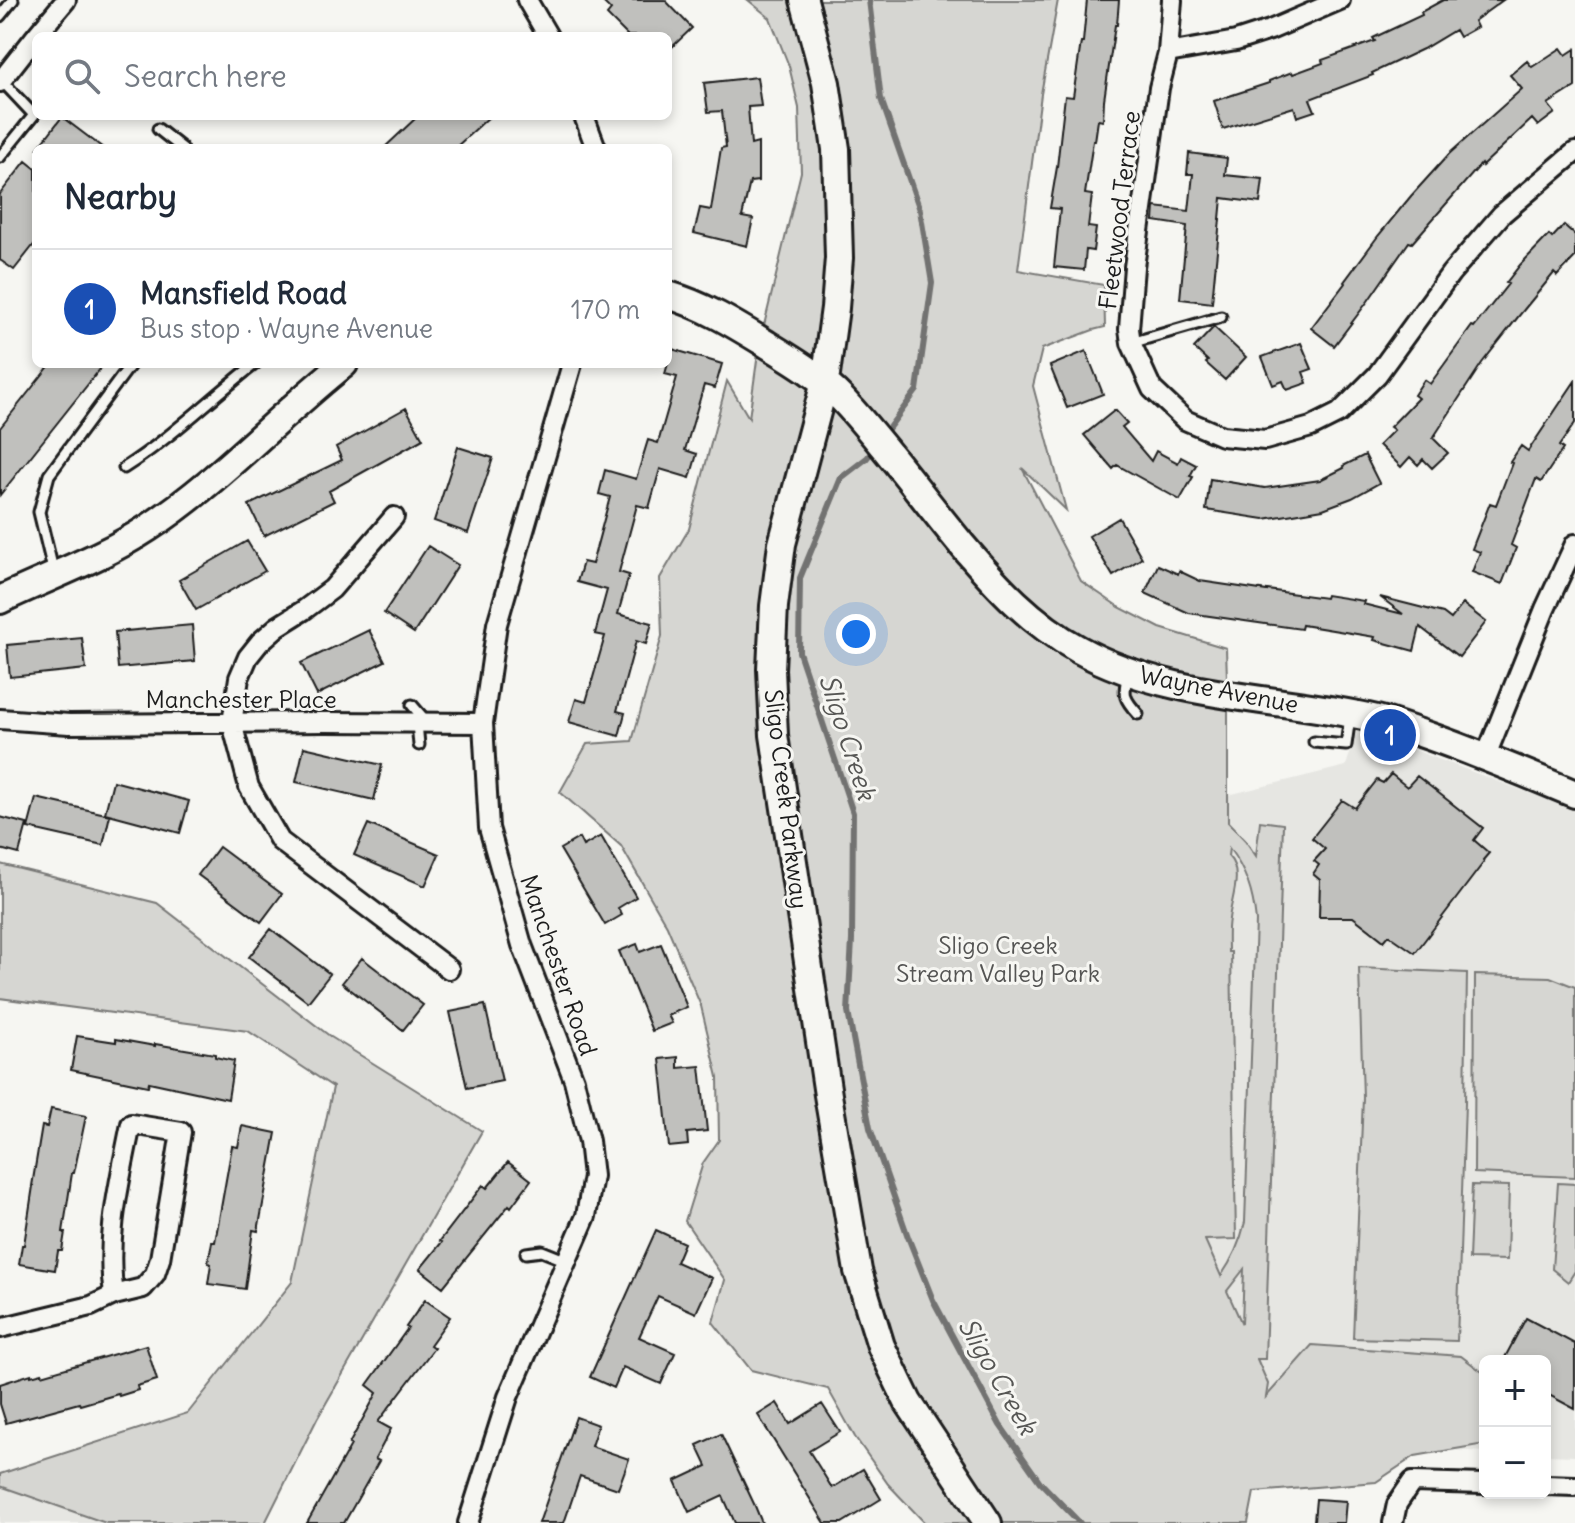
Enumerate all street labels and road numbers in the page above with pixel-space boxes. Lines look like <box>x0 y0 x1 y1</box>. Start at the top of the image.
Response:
street label: Fleetwood Terrace <box>1092 109 1146 311</box>
street label: Wayne Avenue <box>1137 659 1301 719</box>
street label: Manchester Place <box>145 684 337 714</box>
street label: Sligo Creek Parkway <box>759 688 815 910</box>
street label: Manchester Road <box>514 871 604 1059</box>

